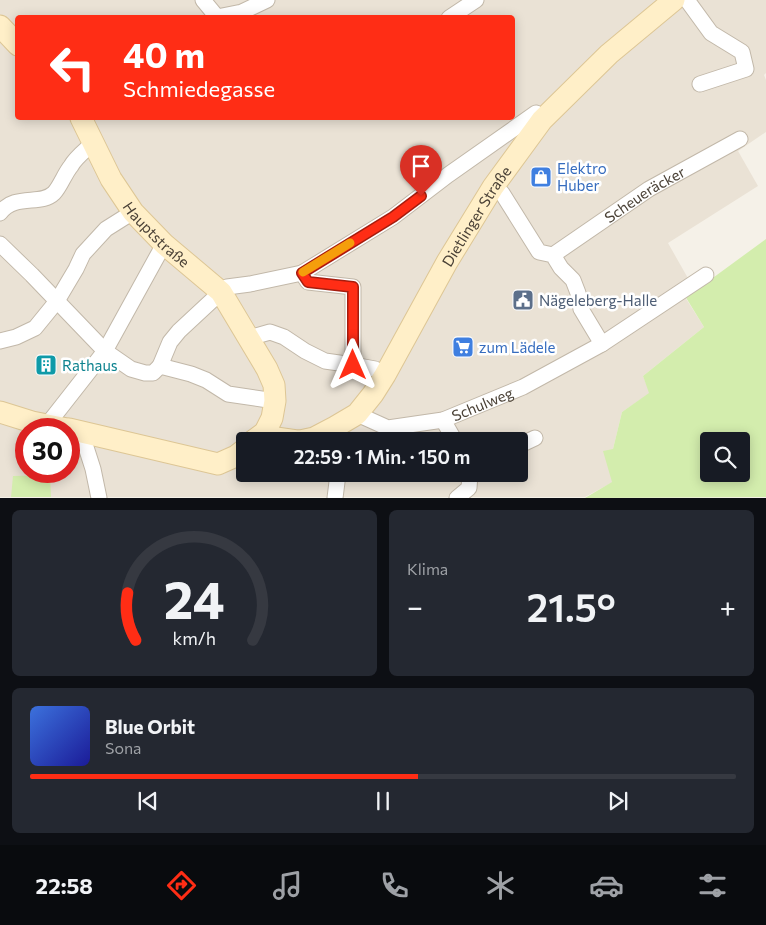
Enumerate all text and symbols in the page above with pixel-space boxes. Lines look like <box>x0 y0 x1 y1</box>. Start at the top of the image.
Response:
text: 40 m <box>123 32 205 75</box>
icon: left <box>40 35 105 100</box>
text: Schmiedegasse <box>123 75 275 102</box>
pin <box>400 145 442 196</box>
icon: arrive <box>407 152 435 180</box>
place label: Elektro Huber <box>557 159 607 194</box>
street label: Dietlinger Straße <box>438 162 515 270</box>
street label: Scheueräcker <box>601 162 688 226</box>
shop icon: Elektro Huber <box>529 165 553 189</box>
street label: Hauptstraße <box>120 198 193 271</box>
public building icon: Nägeleberg-Halle <box>511 288 535 312</box>
place label: Nägeleberg-Halle <box>539 291 657 309</box>
supermarket icon: zum Lädele <box>451 335 475 359</box>
position arrow <box>326 338 378 390</box>
place label: zum Lädele <box>479 338 556 356</box>
building icon: Rathaus <box>34 353 58 377</box>
place label: Rathaus <box>62 356 118 374</box>
street label: Schulweg <box>449 383 516 425</box>
speed limit sign: 30 <box>15 418 80 483</box>
map controls <box>700 432 750 482</box>
button: search <box>700 432 750 482</box>
text: 22:59 · 1 Min. · 150 m <box>294 445 470 468</box>
text: Klima <box>407 559 448 578</box>
text: 24 <box>164 566 225 630</box>
text: 21.5° <box>527 583 616 630</box>
text: − <box>407 589 423 623</box>
text: + <box>720 589 736 623</box>
text: km/h <box>173 627 216 649</box>
text: Blue Orbit <box>105 715 195 738</box>
text: Sona <box>105 738 141 757</box>
icon: previous <box>134 787 162 815</box>
icon: pause <box>369 787 397 815</box>
icon: next <box>604 787 632 815</box>
icon: directions <box>164 868 199 903</box>
icon: music <box>270 868 305 903</box>
icon: phone <box>377 868 412 903</box>
icon: climate <box>483 868 518 903</box>
icon: car <box>589 868 624 903</box>
icon: filters <box>695 868 730 903</box>
text: 22:58 <box>36 872 93 899</box>

